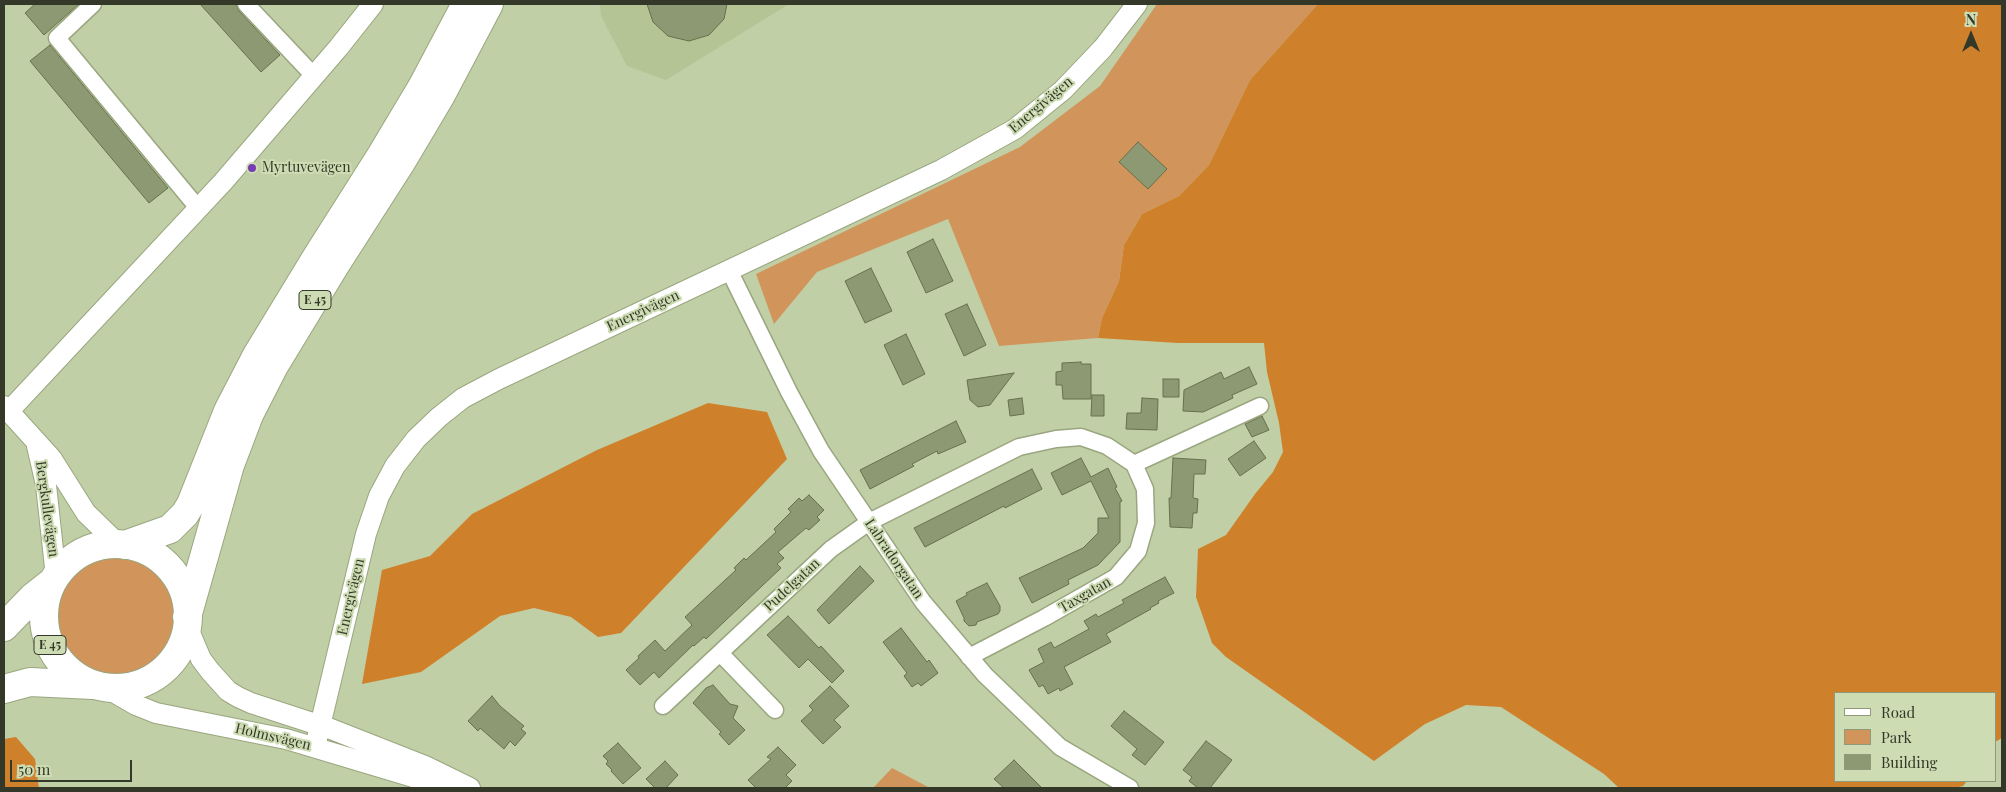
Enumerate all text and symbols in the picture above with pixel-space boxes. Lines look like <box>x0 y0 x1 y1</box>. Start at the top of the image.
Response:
north arrow <box>1946 10 1996 60</box>
text: N <box>1966 10 1976 29</box>
street label: Energivägen <box>1006 73 1076 137</box>
place label: Myrtuvevägen <box>262 160 351 176</box>
marker: Myrtuvevägen <box>246 162 258 174</box>
street label: Energivägen <box>604 287 682 335</box>
road number: E 45 <box>299 290 331 310</box>
street label: Bergkullevägen <box>32 460 62 558</box>
street label: Labradorgatan <box>861 516 927 602</box>
street label: Pudelgatan <box>761 555 823 615</box>
street label: Energivägen <box>334 557 368 637</box>
street label: Taxgatan <box>1056 573 1114 617</box>
road number: E 45 <box>34 636 66 654</box>
legend <box>1834 692 1996 782</box>
text: Road <box>1881 702 1915 722</box>
street label: Holmsvägen <box>234 720 312 754</box>
text: Park <box>1881 727 1912 747</box>
scale bar <box>12 750 135 782</box>
text: Building <box>1881 752 1937 772</box>
text: 50 m <box>18 759 50 779</box>

